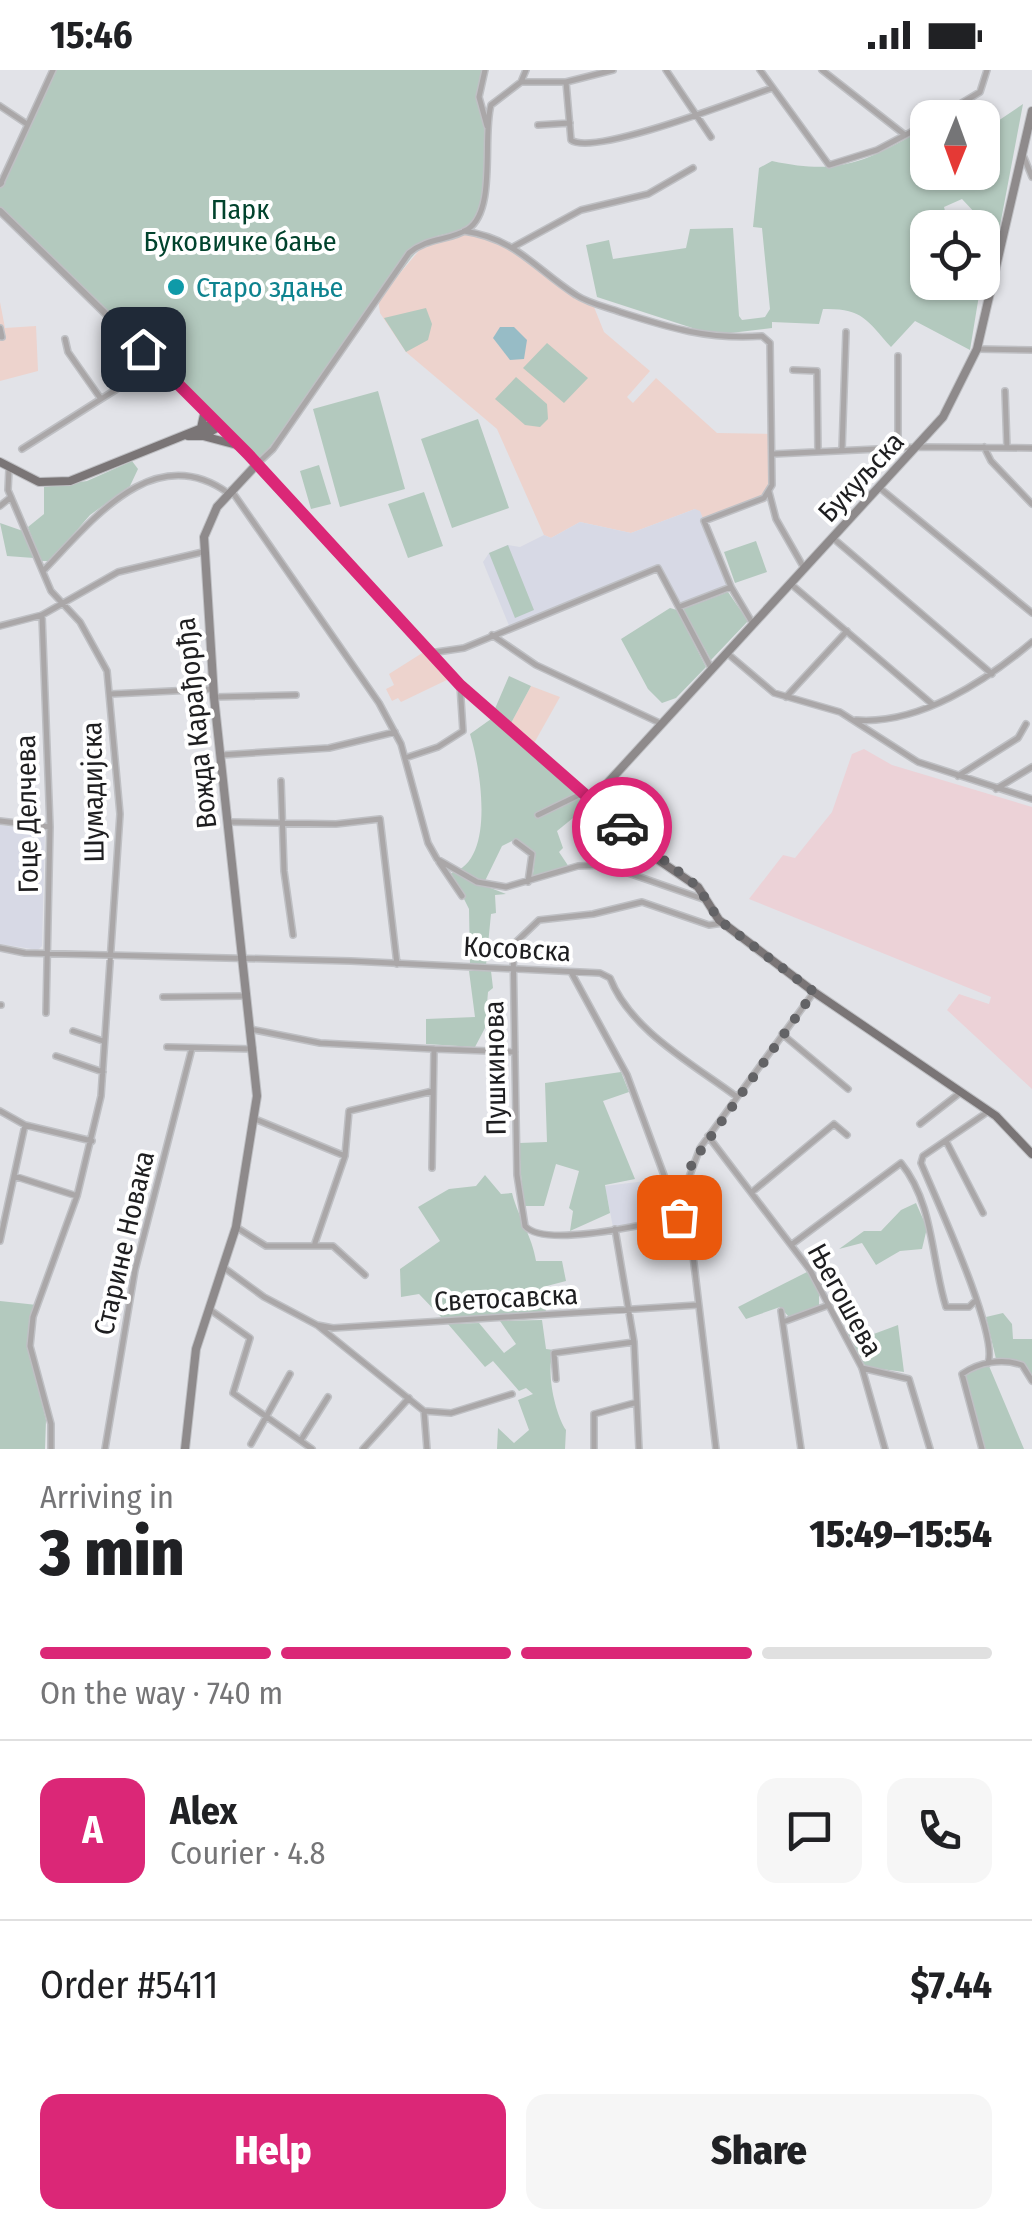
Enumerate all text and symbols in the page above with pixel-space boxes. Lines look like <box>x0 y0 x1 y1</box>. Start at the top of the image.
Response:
text: 15:46 <box>50 12 133 58</box>
north arrow <box>910 100 1000 190</box>
map controls <box>910 100 1000 300</box>
park label: Парк Буковичке бање <box>143 193 337 258</box>
button: locate <box>910 210 1000 300</box>
place label: Старо здање <box>196 271 343 304</box>
marker: Старо здање <box>165 276 187 298</box>
pin <box>101 307 186 392</box>
icon: home <box>116 322 171 377</box>
street label: Букуљска <box>811 425 911 529</box>
street label: Вожда Карађорђа <box>169 616 223 830</box>
street label: Шумадијска <box>75 721 111 863</box>
street label: Гоце Делчева <box>9 734 45 894</box>
courier <box>572 777 672 877</box>
icon: car <box>595 800 650 855</box>
street label: Косовска <box>462 930 572 968</box>
street label: Пушкинова <box>477 1000 513 1136</box>
street label: Старине Новака <box>87 1148 161 1338</box>
pin <box>637 1175 722 1260</box>
icon: bag <box>652 1190 707 1245</box>
street label: Његошева <box>801 1238 889 1362</box>
street label: Светосавска <box>433 1278 579 1318</box>
text: Arriving in <box>40 1478 174 1516</box>
text: 15:49–15:54 <box>810 1511 992 1557</box>
text: 3 min <box>40 1514 185 1592</box>
text: On the way · 740 m <box>40 1674 283 1712</box>
button: chat <box>757 1778 862 1883</box>
button: phone <box>887 1778 992 1883</box>
text: Alex <box>170 1788 237 1834</box>
text: A <box>82 1807 103 1853</box>
text: Courier · 4.8 <box>170 1834 326 1872</box>
text: Order #5411 <box>40 1962 218 2008</box>
text: $7.44 <box>911 1962 992 2008</box>
button: Help <box>40 2094 506 2209</box>
button: Share <box>526 2094 992 2209</box>

